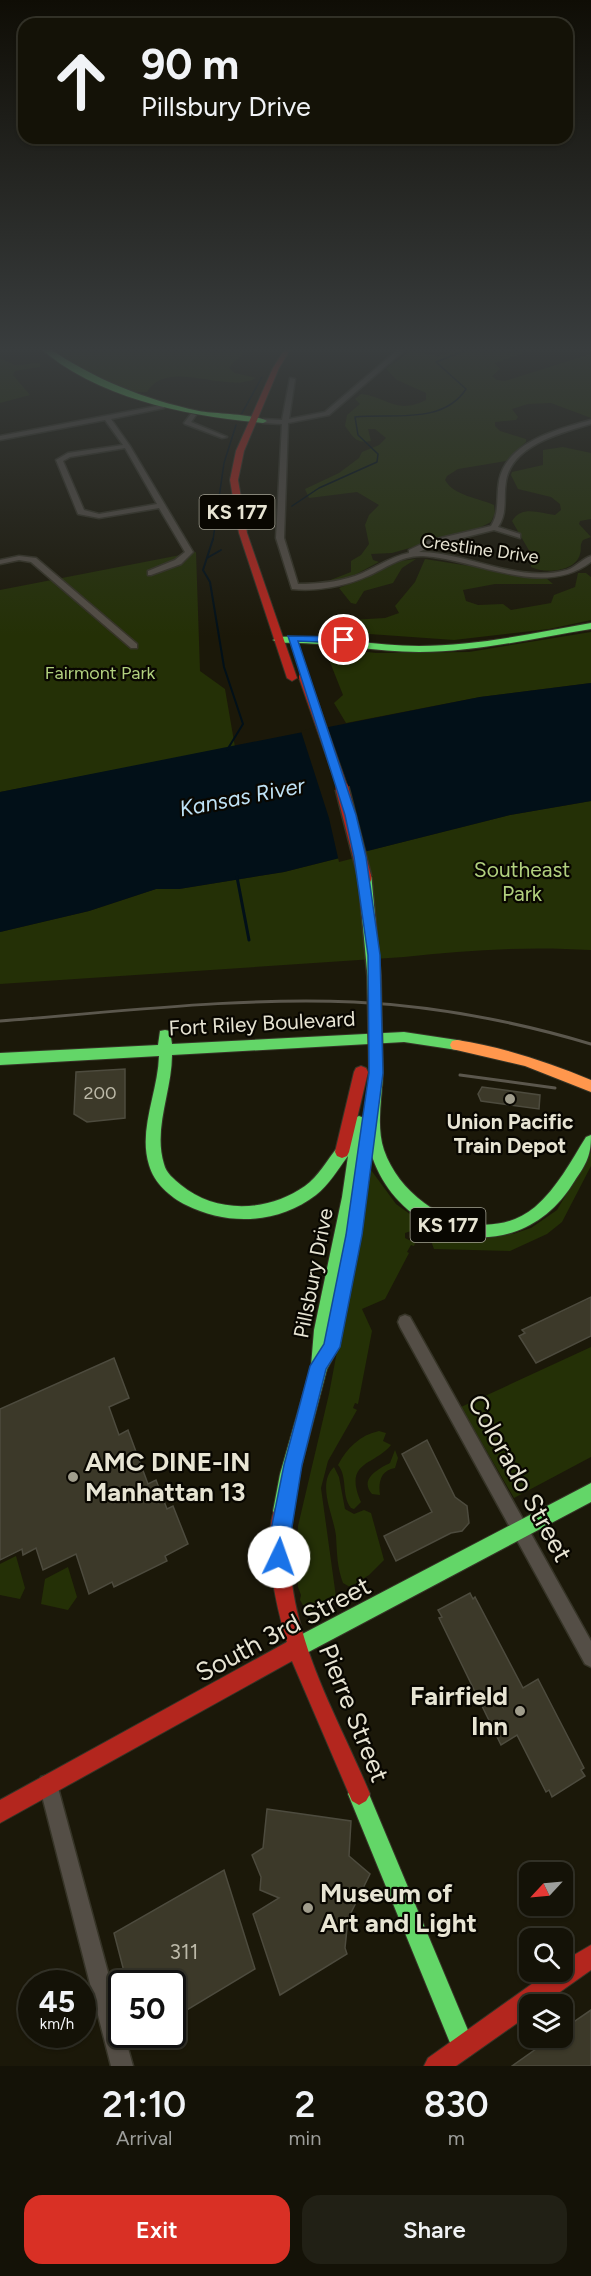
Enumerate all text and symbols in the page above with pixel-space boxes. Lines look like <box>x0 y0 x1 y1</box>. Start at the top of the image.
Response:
text: 90 m <box>141 39 239 90</box>
icon: ahead <box>42 42 120 120</box>
text: Pillsbury Drive <box>141 90 311 123</box>
road number: KS 177 <box>200 495 274 529</box>
street label: Crestline Drive <box>420 530 540 568</box>
pin <box>318 614 369 665</box>
icon: arrive <box>327 623 360 656</box>
park label: Fairmont Park <box>45 662 155 684</box>
water label: Kansas River <box>177 771 308 822</box>
park label: Southeast Park <box>474 857 570 906</box>
street label: Fort Riley Boulevard <box>168 1006 356 1040</box>
house number: 200 <box>83 1082 117 1104</box>
marker: Union Pacific Train Depot <box>503 1092 517 1106</box>
place label: Union Pacific Train Depot <box>446 1109 574 1158</box>
street label: Pillsbury Drive <box>288 1206 338 1340</box>
road number: KS 177 <box>410 1208 486 1242</box>
street label: Colorado Street <box>461 1389 579 1567</box>
place label: AMC DINE-IN Manhattan 13 <box>85 1446 250 1508</box>
marker: AMC DINE-IN Manhattan 13 <box>66 1470 80 1484</box>
position arrow <box>247 1525 311 1589</box>
street label: South 3rd Street <box>190 1569 376 1689</box>
street label: Pierre Street <box>312 1639 396 1787</box>
place label: Fairfield Inn <box>410 1680 508 1742</box>
marker: Fairfield Inn <box>513 1704 527 1718</box>
north arrow <box>519 1862 573 1916</box>
map controls <box>519 1862 573 2048</box>
place label: Museum of Art and Light <box>320 1877 477 1939</box>
marker: Museum of Art and Light <box>301 1901 315 1915</box>
button: search <box>519 1928 573 1982</box>
house number: 311 <box>170 1939 198 1964</box>
speed limit sign: 50 <box>108 1970 186 2048</box>
text: 45 <box>39 1983 75 2020</box>
button: layers <box>519 1994 573 2048</box>
text: km/h <box>40 2015 74 2033</box>
text: 21:10 <box>102 2083 186 2126</box>
text: 2 <box>295 2083 315 2126</box>
text: 830 <box>424 2083 489 2126</box>
text: Arrival <box>116 2126 173 2150</box>
text: min <box>289 2126 321 2150</box>
text: m <box>448 2126 465 2150</box>
button: Exit <box>24 2195 290 2264</box>
button: Share <box>302 2195 567 2264</box>

